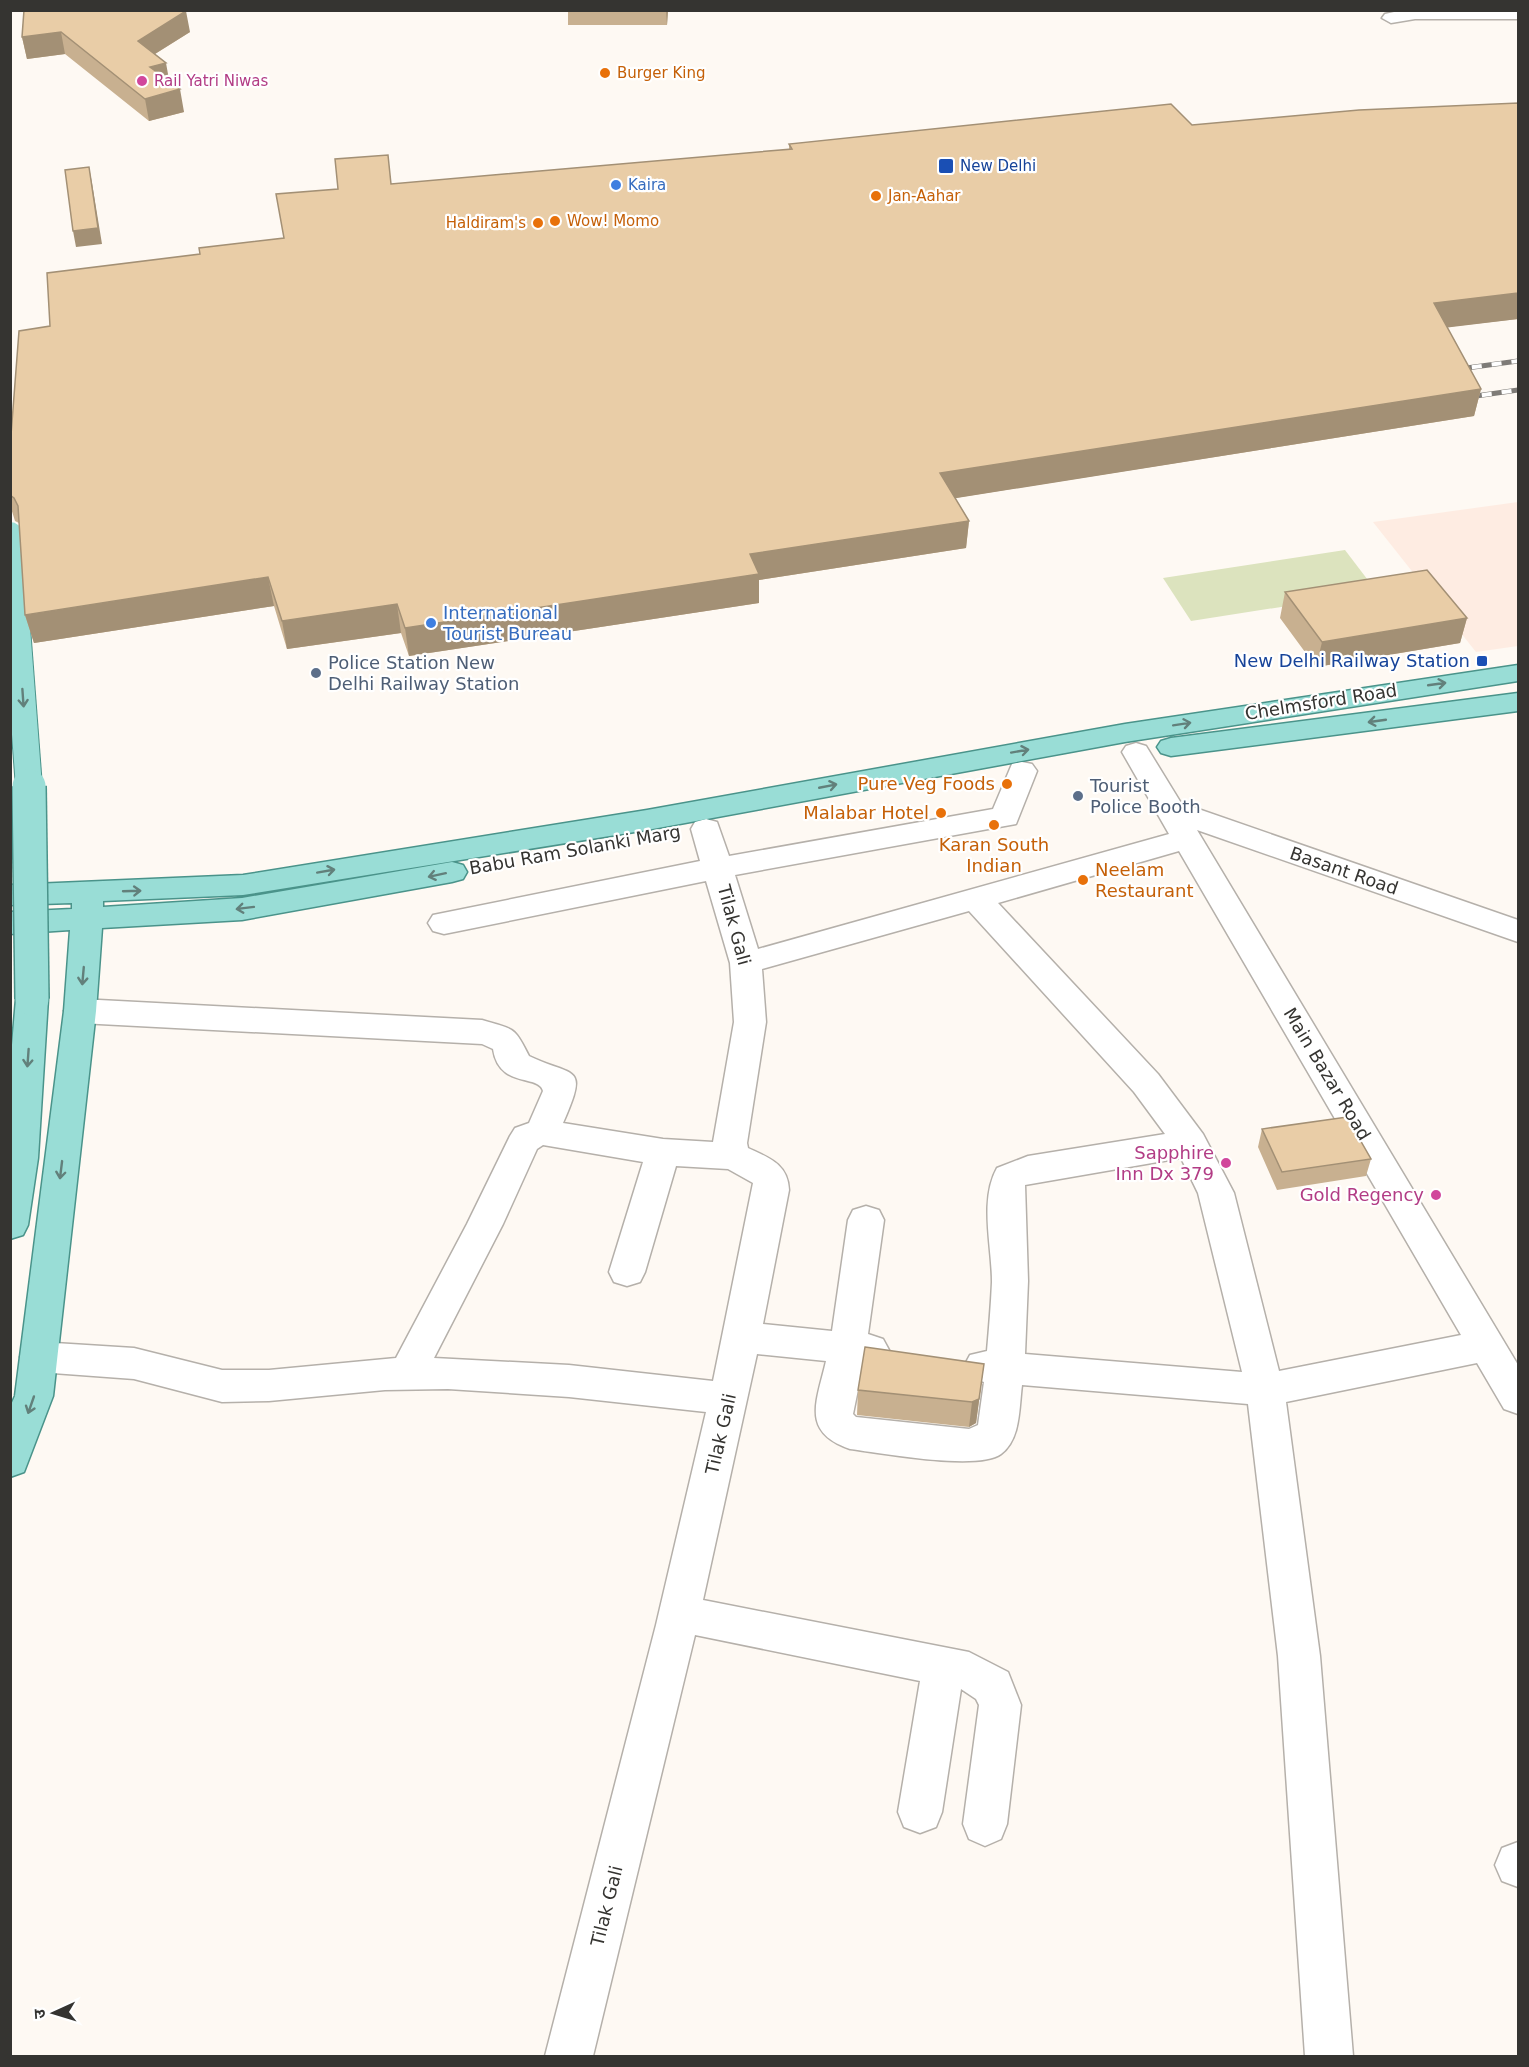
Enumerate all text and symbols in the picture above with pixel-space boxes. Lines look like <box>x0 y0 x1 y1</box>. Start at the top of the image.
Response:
place label: Burger King <box>617 64 705 82</box>
marker: Burger King <box>598 66 612 80</box>
place label: Rail Yatri Niwas <box>154 72 269 90</box>
marker: Rail Yatri Niwas <box>135 74 149 88</box>
marker: New Delhi <box>937 157 955 175</box>
place label: New Delhi <box>960 157 1036 175</box>
place label: Kaira <box>628 176 666 194</box>
marker: Kaira <box>609 178 623 192</box>
place label: Jan-Aahar <box>887 187 961 205</box>
marker: Jan-Aahar <box>869 189 883 203</box>
place label: Wow! Momo <box>567 212 659 230</box>
place label: Haldiram's <box>446 214 526 232</box>
marker: Wow! Momo <box>548 214 562 228</box>
marker: Haldiram's <box>531 216 545 230</box>
place label: International Tourist Bureau <box>442 602 572 644</box>
marker: International Tourist Bureau <box>424 616 438 630</box>
place label: New Delhi Railway Station <box>1234 650 1470 671</box>
place label: Police Station New Delhi Railway Station <box>328 652 519 694</box>
marker: New Delhi Railway Station <box>1475 654 1489 668</box>
marker: Police Station New Delhi Railway Station <box>309 666 323 680</box>
street label: Chelmsford Road <box>1243 679 1398 724</box>
one-way arrow <box>1427 679 1447 690</box>
one-way arrow <box>18 687 29 707</box>
one-way arrow <box>1368 716 1388 727</box>
one-way arrow <box>1172 718 1192 729</box>
one-way arrow <box>1010 745 1030 756</box>
place label: Pure Veg Foods <box>858 773 995 794</box>
place label: Tourist Police Booth <box>1089 775 1201 817</box>
marker: Pure Veg Foods <box>1000 777 1014 791</box>
one-way arrow <box>818 780 838 791</box>
marker: Tourist Police Booth <box>1071 789 1085 803</box>
place label: Malabar Hotel <box>803 802 929 823</box>
marker: Malabar Hotel <box>934 806 948 820</box>
marker: Karan South Indian <box>987 818 1001 832</box>
street label: Babu Ram Solanki Marg <box>468 821 682 878</box>
place label: Karan South Indian <box>939 834 1049 876</box>
street label: Basant Road <box>1287 842 1401 899</box>
place label: Neelam Restaurant <box>1095 859 1194 901</box>
one-way arrow <box>315 866 335 877</box>
one-way arrow <box>428 870 447 881</box>
marker: Neelam Restaurant <box>1076 873 1090 887</box>
street label: Tilak Gali <box>713 881 755 967</box>
one-way arrow <box>121 885 141 897</box>
one-way arrow <box>235 903 255 914</box>
one-way arrow <box>77 966 88 986</box>
street label: Main Bazar Road <box>1280 1004 1375 1144</box>
one-way arrow <box>22 1047 33 1067</box>
place label: Sapphire Inn Dx 379 <box>1116 1142 1214 1184</box>
marker: Sapphire Inn Dx 379 <box>1219 1156 1233 1170</box>
one-way arrow <box>55 1159 66 1179</box>
place label: Gold Regency <box>1300 1184 1424 1205</box>
marker: Gold Regency <box>1429 1188 1443 1202</box>
street label: Tilak Gali <box>701 1391 740 1477</box>
one-way arrow <box>24 1395 35 1413</box>
street label: Tilak Gali <box>586 1863 627 1949</box>
north arrow <box>24 1983 84 2043</box>
text: उ <box>30 2008 49 2019</box>

